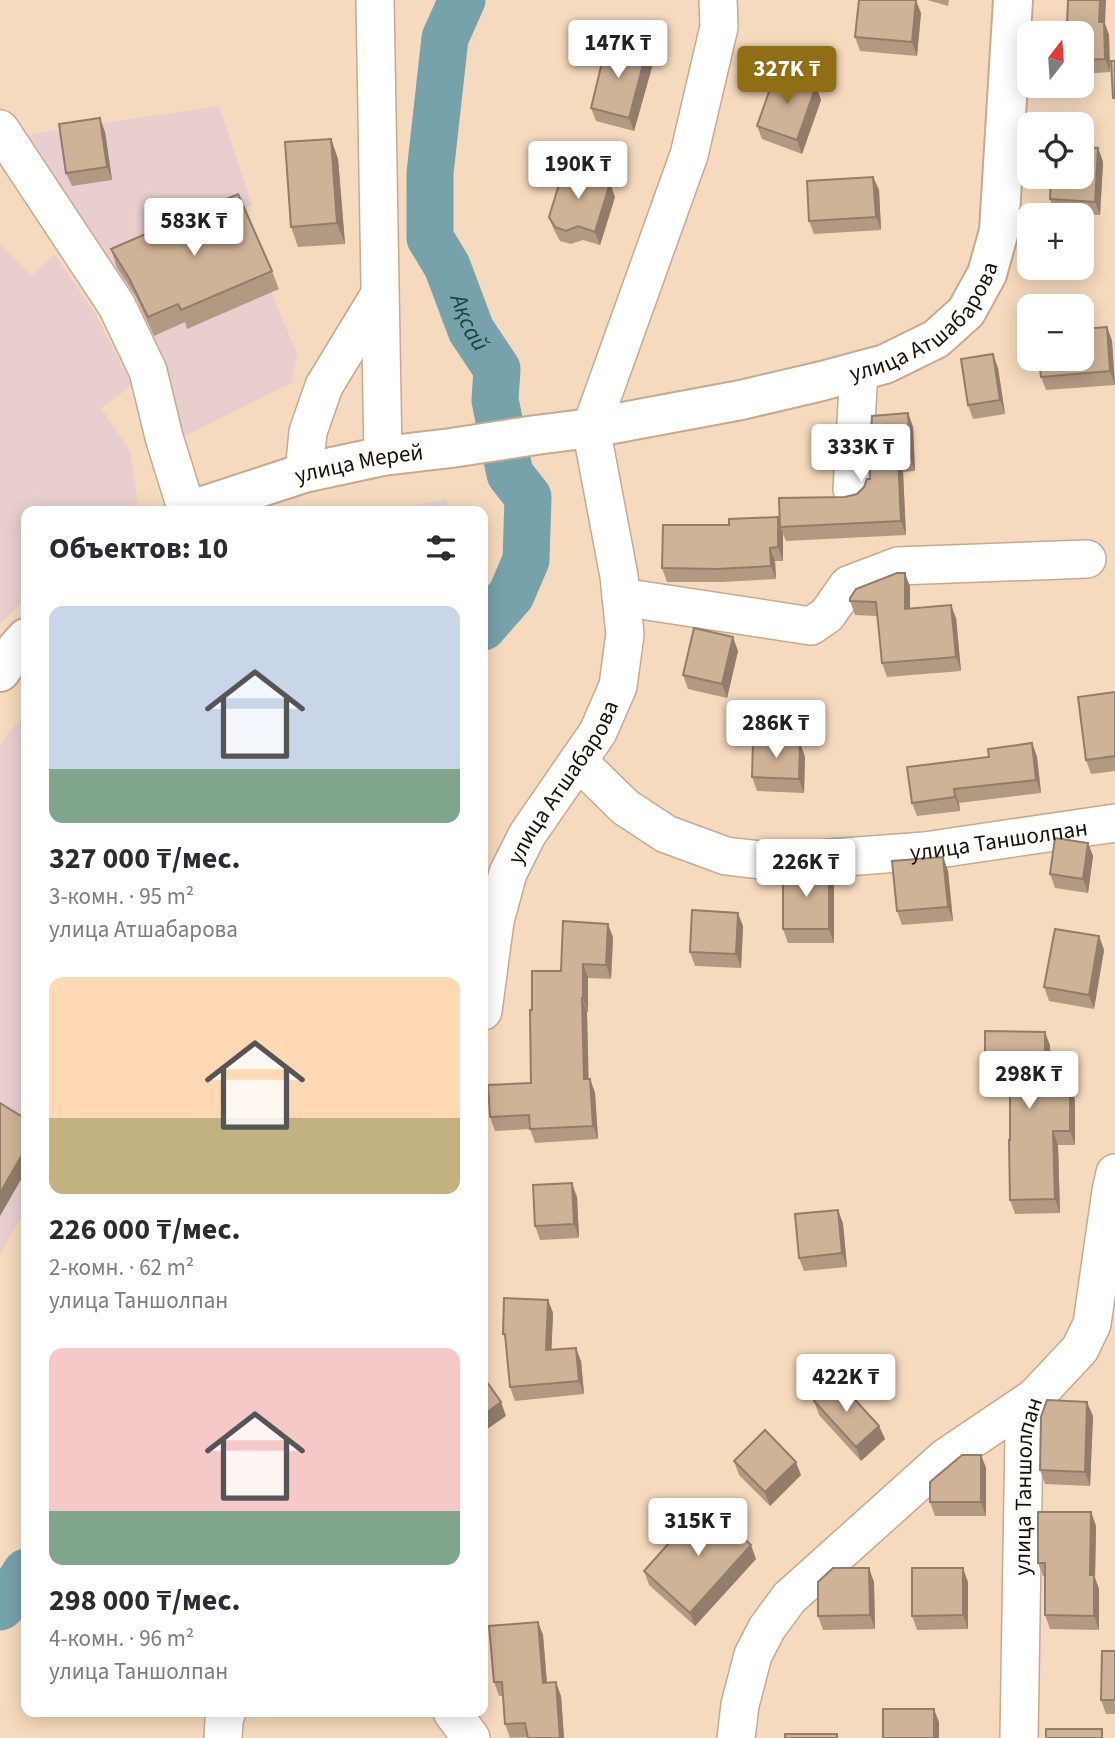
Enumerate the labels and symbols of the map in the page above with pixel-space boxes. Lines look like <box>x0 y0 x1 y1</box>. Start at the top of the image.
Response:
pin: 147K ₸ <box>561 20 675 80</box>
north arrow <box>1017 21 1094 98</box>
pin: 327K ₸ <box>730 46 844 106</box>
pin: 190K ₸ <box>521 142 635 201</box>
pin: 583K ₸ <box>137 198 251 258</box>
street label: улица Атшабарова <box>846 258 1006 389</box>
water label: Ақсай <box>441 287 498 358</box>
pin: 333K ₸ <box>804 424 918 484</box>
street label: улица Мерей <box>290 435 425 492</box>
street label: улица Атшабарова <box>499 695 626 870</box>
pin: 286K ₸ <box>719 700 833 760</box>
street label: улица Таншолпан <box>909 811 1090 869</box>
pin: 226K ₸ <box>749 839 863 899</box>
pin: 298K ₸ <box>972 1052 1086 1111</box>
pin: 422K ₸ <box>789 1354 903 1414</box>
street label: улица Таншолпан <box>1005 1393 1050 1576</box>
pin: 315K ₸ <box>641 1498 755 1558</box>

